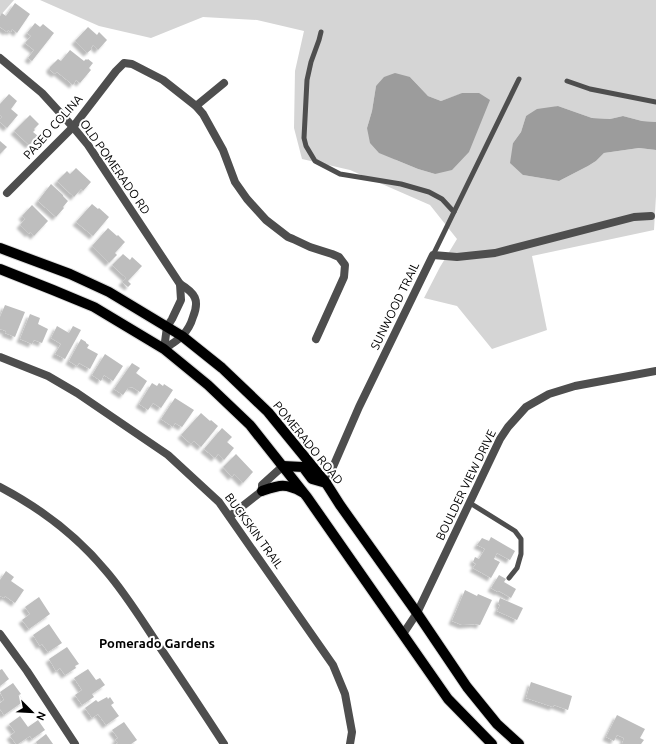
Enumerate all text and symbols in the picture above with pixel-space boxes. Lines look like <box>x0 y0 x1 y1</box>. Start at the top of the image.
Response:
street label: PASEO COLINA <box>20 92 85 161</box>
street label: OLD POMERADO RD <box>78 117 153 216</box>
street label: SUNWOOD TRAIL <box>368 260 421 352</box>
street label: POMERADO ROAD <box>271 399 346 487</box>
street label: BOULDER VIEW DRIVE <box>433 427 498 542</box>
street label: BUCKSKIN TRAIL <box>223 490 286 571</box>
district label: Pomerado Gardens <box>99 636 215 650</box>
north arrow <box>12 692 52 732</box>
text: N <box>34 710 48 722</box>

